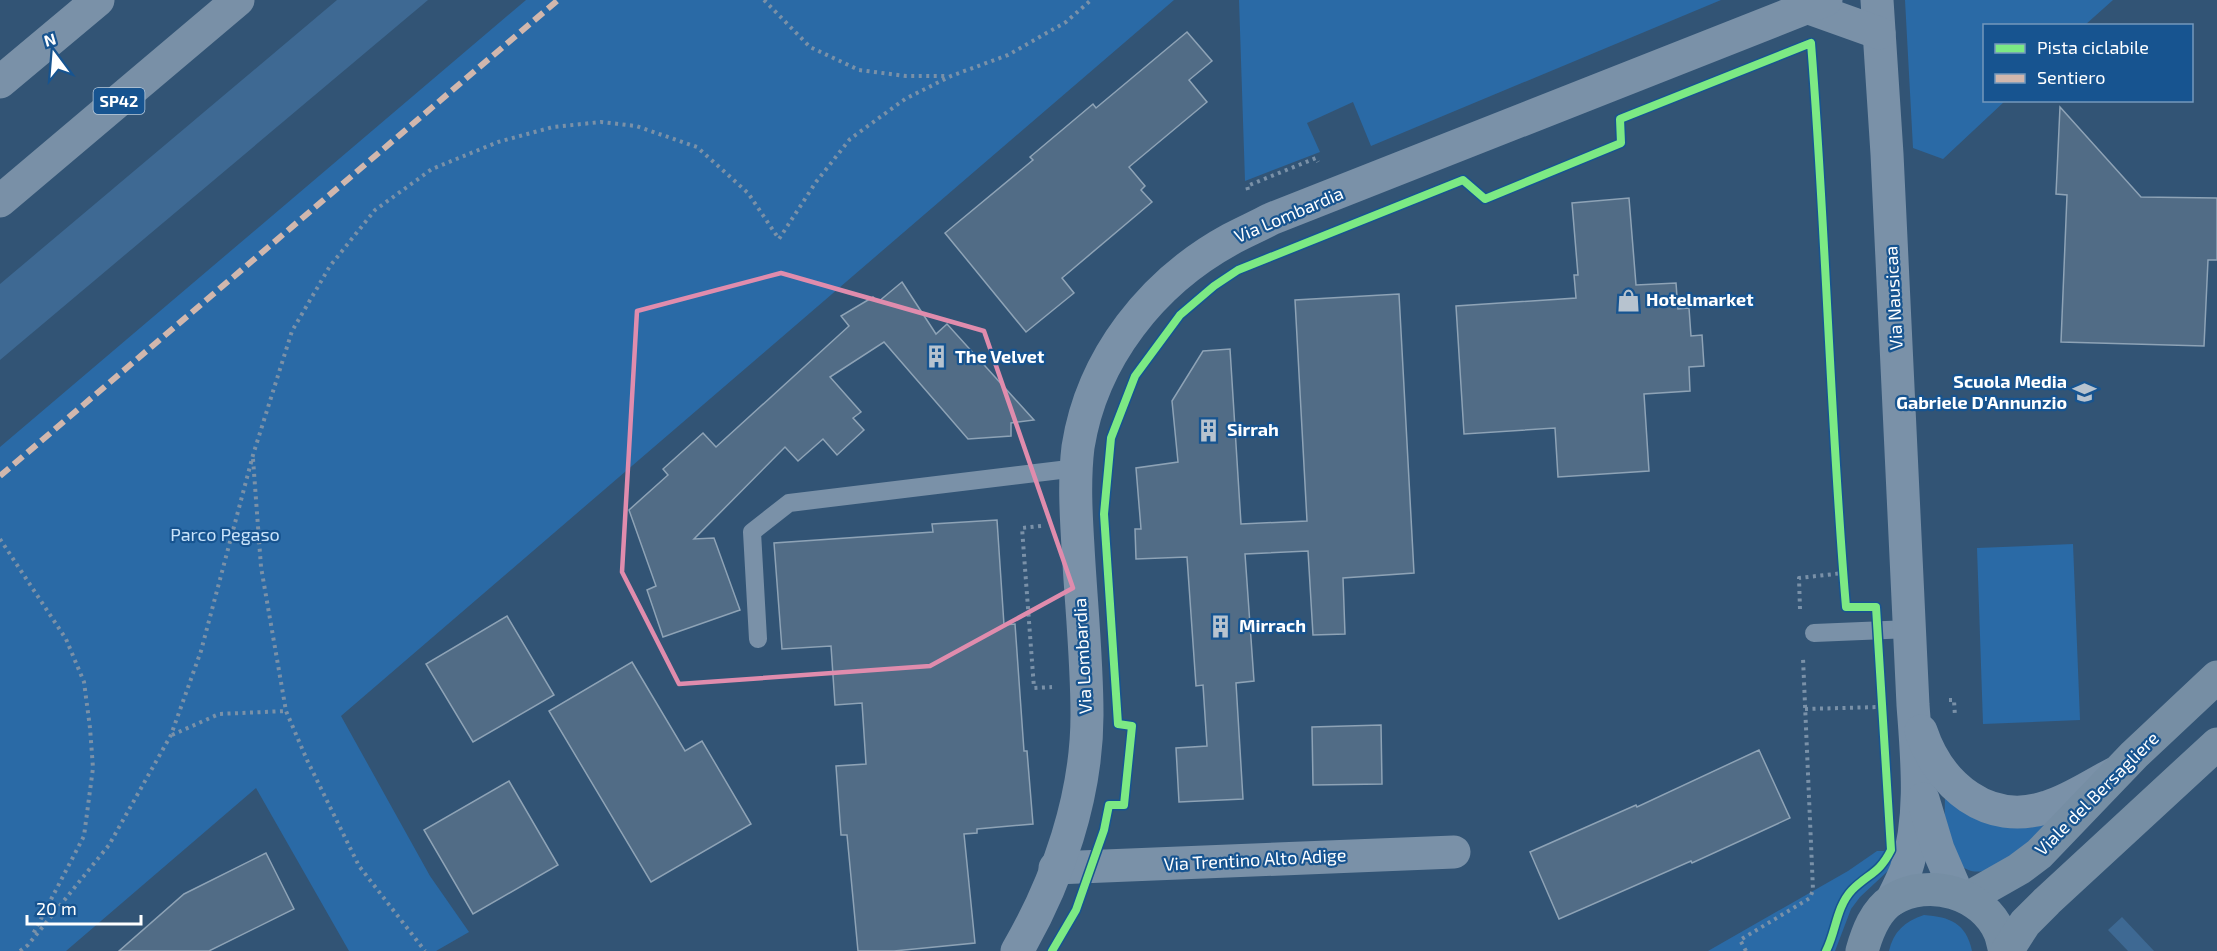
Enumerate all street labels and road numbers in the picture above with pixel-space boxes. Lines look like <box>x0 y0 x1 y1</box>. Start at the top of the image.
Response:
road number: SP42 <box>94 88 144 114</box>
street label: Via Lombardia <box>1231 181 1346 247</box>
street label: Via Nausicaa <box>1879 245 1907 351</box>
street label: Via Lombardia <box>1068 597 1096 715</box>
street label: Viale del Bersagliere <box>2030 727 2163 860</box>
street label: Via Trentino Alto Adige <box>1163 843 1347 875</box>

